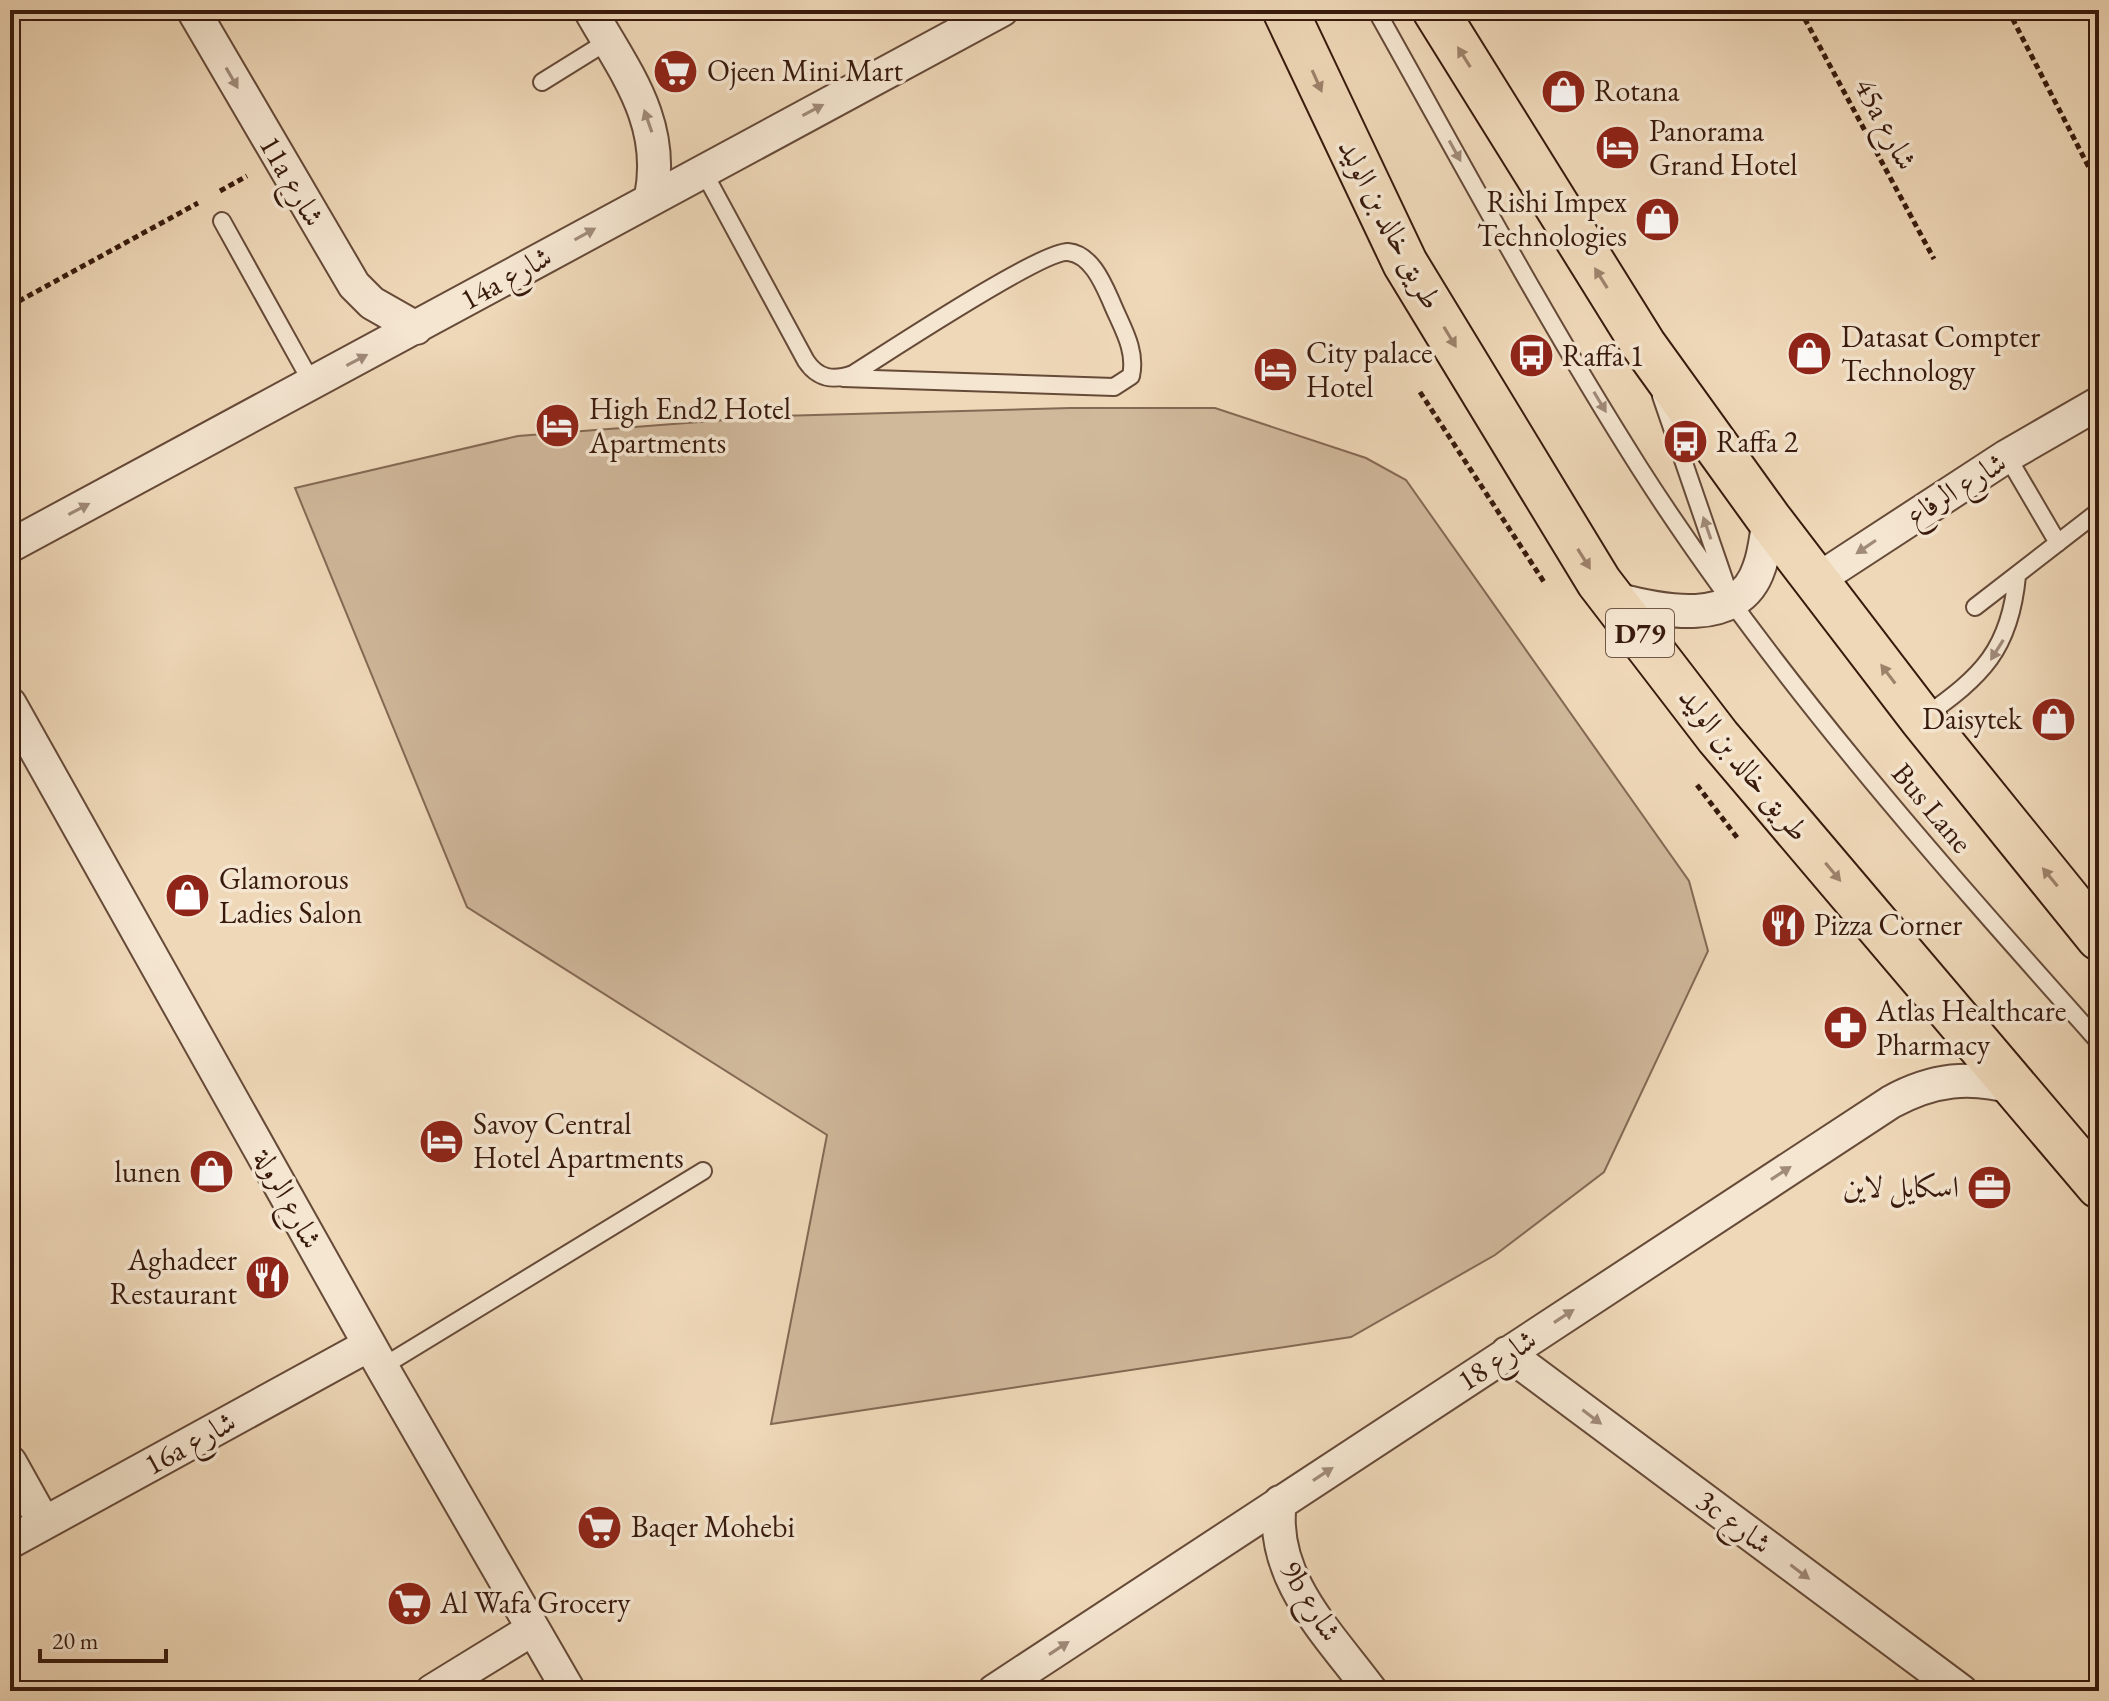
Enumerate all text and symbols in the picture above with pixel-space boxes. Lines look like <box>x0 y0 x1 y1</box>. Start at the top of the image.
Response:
one-way arrow <box>1457 46 1471 68</box>
supermarket icon: Ojeen Mini Mart <box>652 47 700 95</box>
place label: Ojeen Mini Mart <box>707 51 904 90</box>
one-way arrow <box>225 66 239 89</box>
shop icon: Rotana <box>1539 67 1587 115</box>
one-way arrow <box>1311 69 1324 93</box>
place label: Rotana <box>1594 71 1679 110</box>
street label: 45a شارع <box>1841 71 1927 179</box>
one-way arrow <box>802 104 825 117</box>
one-way arrow <box>642 108 654 132</box>
place label: Panorama Grand Hotel <box>1649 111 1797 184</box>
hotel icon: Panorama Grand Hotel <box>1594 124 1642 172</box>
street label: 11a شارع <box>246 128 334 236</box>
street label: طريق خالد بن الوليد <box>1329 132 1452 316</box>
one-way arrow <box>1448 140 1462 163</box>
place label: Rishi Impex Technologies <box>1477 182 1627 255</box>
shop icon: Rishi Impex Technologies <box>1634 195 1682 243</box>
one-way arrow <box>573 227 596 241</box>
street label: 14a شارع <box>453 237 561 324</box>
one-way arrow <box>1595 267 1609 289</box>
place label: Datasat Compter Technology <box>1841 317 2040 390</box>
one-way arrow <box>1442 326 1456 348</box>
shop icon: Datasat Compter Technology <box>1786 330 1834 378</box>
bus stop icon: Raffa 1 <box>1507 332 1555 380</box>
place label: City palace Hotel <box>1306 333 1433 406</box>
place label: Raffa 1 <box>1562 336 1644 375</box>
hotel icon: City palace Hotel <box>1251 346 1299 394</box>
one-way arrow <box>346 353 368 367</box>
place label: High End2 Hotel Apartments <box>588 389 791 462</box>
one-way arrow <box>1593 391 1607 413</box>
hotel icon: High End2 Hotel Apartments <box>534 402 582 450</box>
bus stop icon: Raffa 2 <box>1661 418 1709 466</box>
place label: Raffa 2 <box>1716 422 1799 461</box>
street label: شارع الرفاع <box>1898 442 2017 540</box>
one-way arrow <box>67 503 90 516</box>
one-way arrow <box>1700 516 1712 540</box>
one-way arrow <box>1856 540 1877 555</box>
one-way arrow <box>1577 548 1591 570</box>
road number: D79 <box>1606 609 1674 657</box>
one-way arrow <box>1990 639 2004 661</box>
one-way arrow <box>1881 663 1897 684</box>
street label: طريق خالد بن الوليد <box>1670 678 1819 849</box>
shop icon: Daisytek <box>2029 695 2077 743</box>
place label: Daisytek <box>1922 699 2023 738</box>
street label: Bus Lane <box>1883 754 1981 861</box>
place label: Glamorous Ladies Salon <box>219 859 362 932</box>
one-way arrow <box>1824 862 1841 882</box>
one-way arrow <box>2042 867 2059 887</box>
shop icon: Glamorous Ladies Salon <box>164 872 212 920</box>
restaurant icon: Pizza Corner <box>1759 901 1807 949</box>
place label: Pizza Corner <box>1814 905 1962 944</box>
place label: Atlas Healthcare Pharmacy <box>1875 991 2067 1064</box>
pharmacy icon: Atlas Healthcare Pharmacy <box>1821 1004 1869 1052</box>
place label: Savoy Central Hotel Apartments <box>473 1104 684 1177</box>
hotel icon: Savoy Central Hotel Apartments <box>418 1117 466 1165</box>
street label: شارع الرولة <box>239 1140 332 1258</box>
shop icon: lunen <box>188 1148 236 1196</box>
place label: lunen <box>115 1152 181 1191</box>
office icon: اسكايل لاين <box>1966 1163 2014 1211</box>
one-way arrow <box>1771 1166 1792 1181</box>
place label: اسكايل لاين <box>1842 1167 1959 1208</box>
place label: Aghadeer Restaurant <box>110 1240 238 1313</box>
restaurant icon: Aghadeer Restaurant <box>244 1253 292 1301</box>
one-way arrow <box>1553 1309 1575 1323</box>
street label: شارع 18 <box>1450 1320 1547 1405</box>
street label: 16a شارع <box>137 1402 245 1489</box>
one-way arrow <box>1581 1408 1602 1424</box>
one-way arrow <box>1312 1467 1334 1482</box>
street label: 3c شارع <box>1685 1481 1780 1567</box>
supermarket icon: Baqer Mohebi <box>576 1503 624 1551</box>
place label: Baqer Mohebi <box>631 1507 795 1546</box>
street label: 9b شارع <box>1267 1553 1351 1652</box>
one-way arrow <box>1790 1563 1811 1579</box>
supermarket icon: Al Wafa Grocery <box>385 1579 433 1627</box>
place label: Al Wafa Grocery <box>439 1583 631 1622</box>
scale bar <box>40 1613 166 1663</box>
text: 20 m <box>52 1625 99 1656</box>
one-way arrow <box>1049 1641 1070 1656</box>

